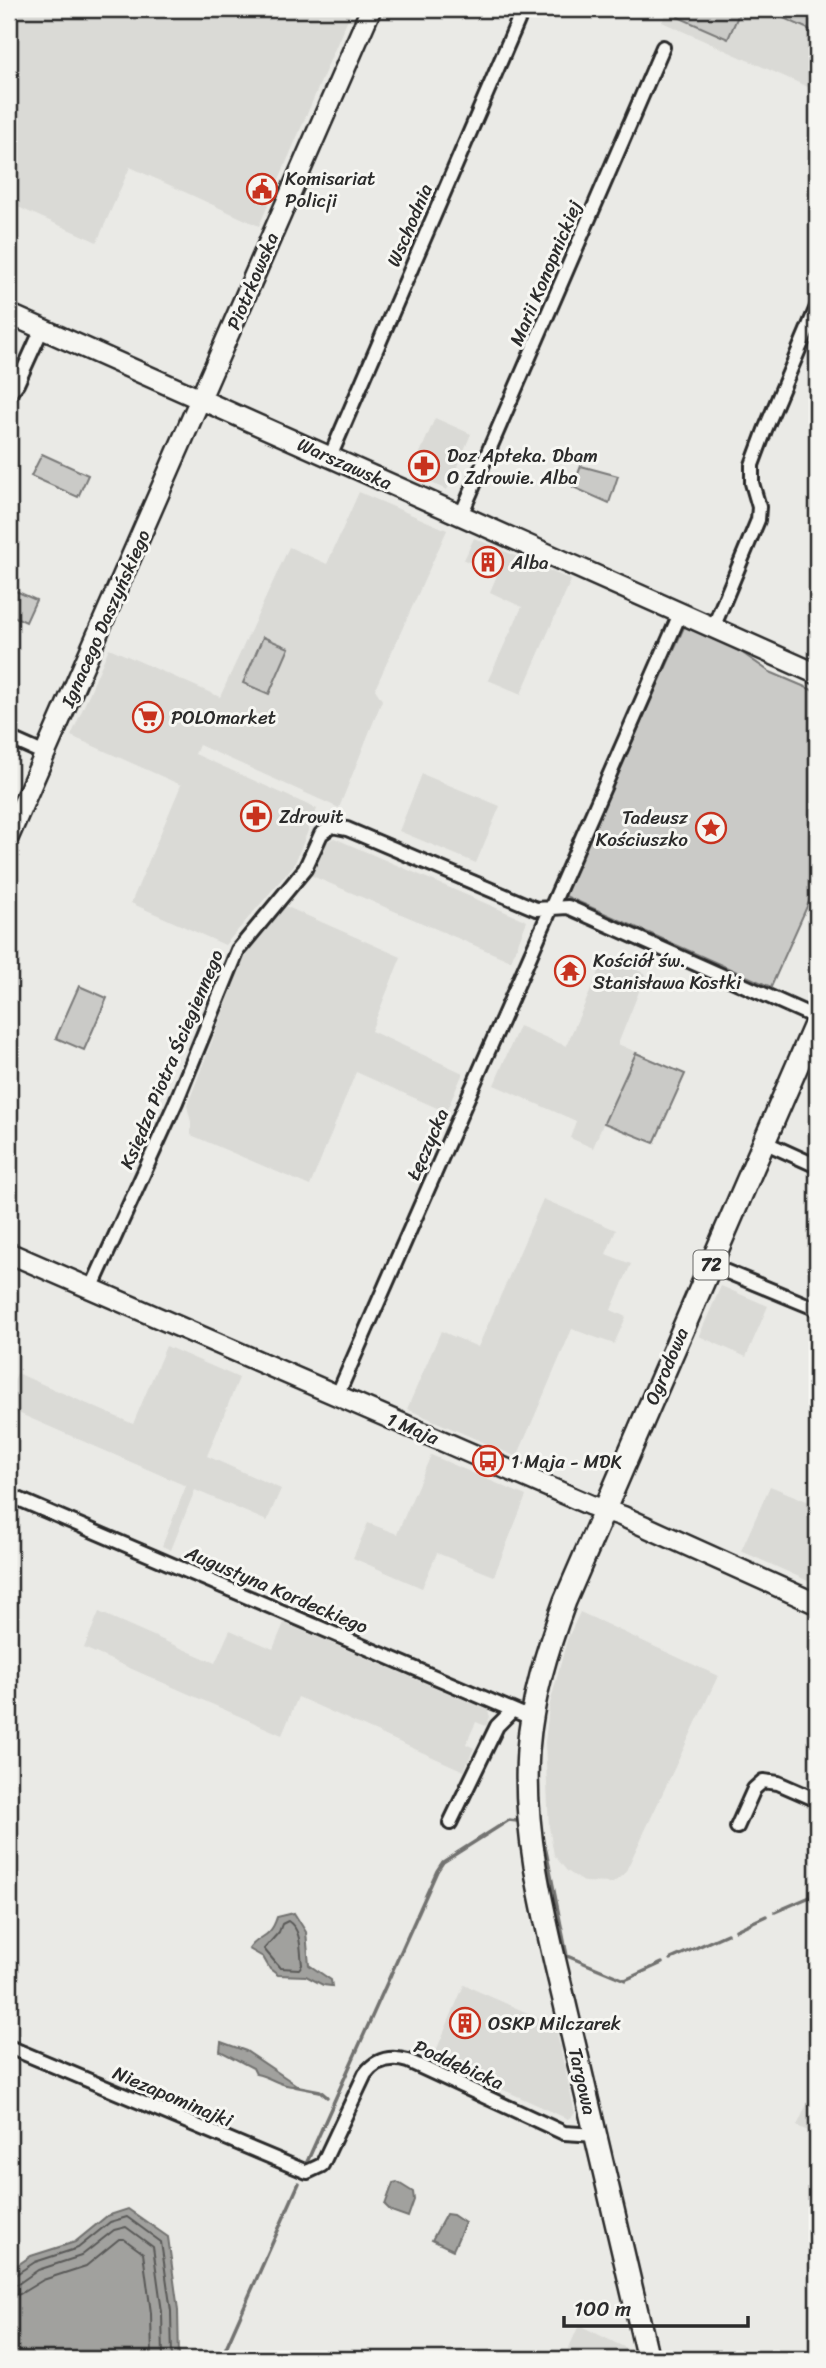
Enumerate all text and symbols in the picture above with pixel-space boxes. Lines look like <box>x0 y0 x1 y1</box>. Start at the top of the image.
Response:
place label: Komisariat Policji <box>285 162 375 217</box>
public building icon: Komisariat Policji <box>245 172 279 206</box>
street label: Wschodnia <box>377 178 442 272</box>
street label: Marii Konopnickiej <box>500 194 591 351</box>
street label: Piotrkowska <box>217 227 288 335</box>
street label: Warszawska <box>292 428 398 499</box>
place label: Doz Apteka. Dbam O Zdrowie. Alba <box>447 439 598 494</box>
pharmacy icon: Doz Apteka. Dbam O Zdrowie. Alba <box>407 449 441 483</box>
street label: Ignacego Daszyńskiego <box>51 524 160 713</box>
building icon: Alba <box>471 545 505 579</box>
place label: Alba <box>510 546 549 579</box>
supermarket icon: POLOmarket <box>131 700 165 734</box>
place label: POLOmarket <box>171 701 276 734</box>
pharmacy icon: Zdrowit <box>239 799 273 833</box>
place label: Zdrowit <box>279 800 343 833</box>
place label: Tadeusz Kościuszko <box>596 801 689 856</box>
place icon: Tadeusz Kościuszko <box>694 811 728 845</box>
street label: Księdza Piotra Ściegiennego <box>110 944 233 1174</box>
place label: Kościół św. Stanisława Kostki <box>593 944 742 999</box>
temple icon: Kościół św. Stanisława Kostki <box>553 954 587 988</box>
street label: Łęczycka <box>397 1102 458 1186</box>
road number: 72 <box>694 1250 728 1280</box>
street label: Ogrodowa <box>635 1322 698 1410</box>
street label: 1 Maja <box>382 1403 444 1454</box>
bus stop icon: 1 Maja - MDK <box>471 1444 505 1478</box>
place label: 1 Maja - MDK <box>511 1445 622 1478</box>
street label: Augustyna Kordeckiego <box>179 1536 374 1643</box>
building icon: OSKP Milczarek <box>448 2006 482 2040</box>
place label: OSKP Milczarek <box>488 2007 621 2040</box>
street label: Poddębicka <box>408 2030 510 2099</box>
street label: Targowa <box>559 2044 606 2118</box>
street label: Niezapominajki <box>108 2056 239 2137</box>
scale bar <box>564 2284 747 2328</box>
text: 100 m <box>574 2290 631 2328</box>

